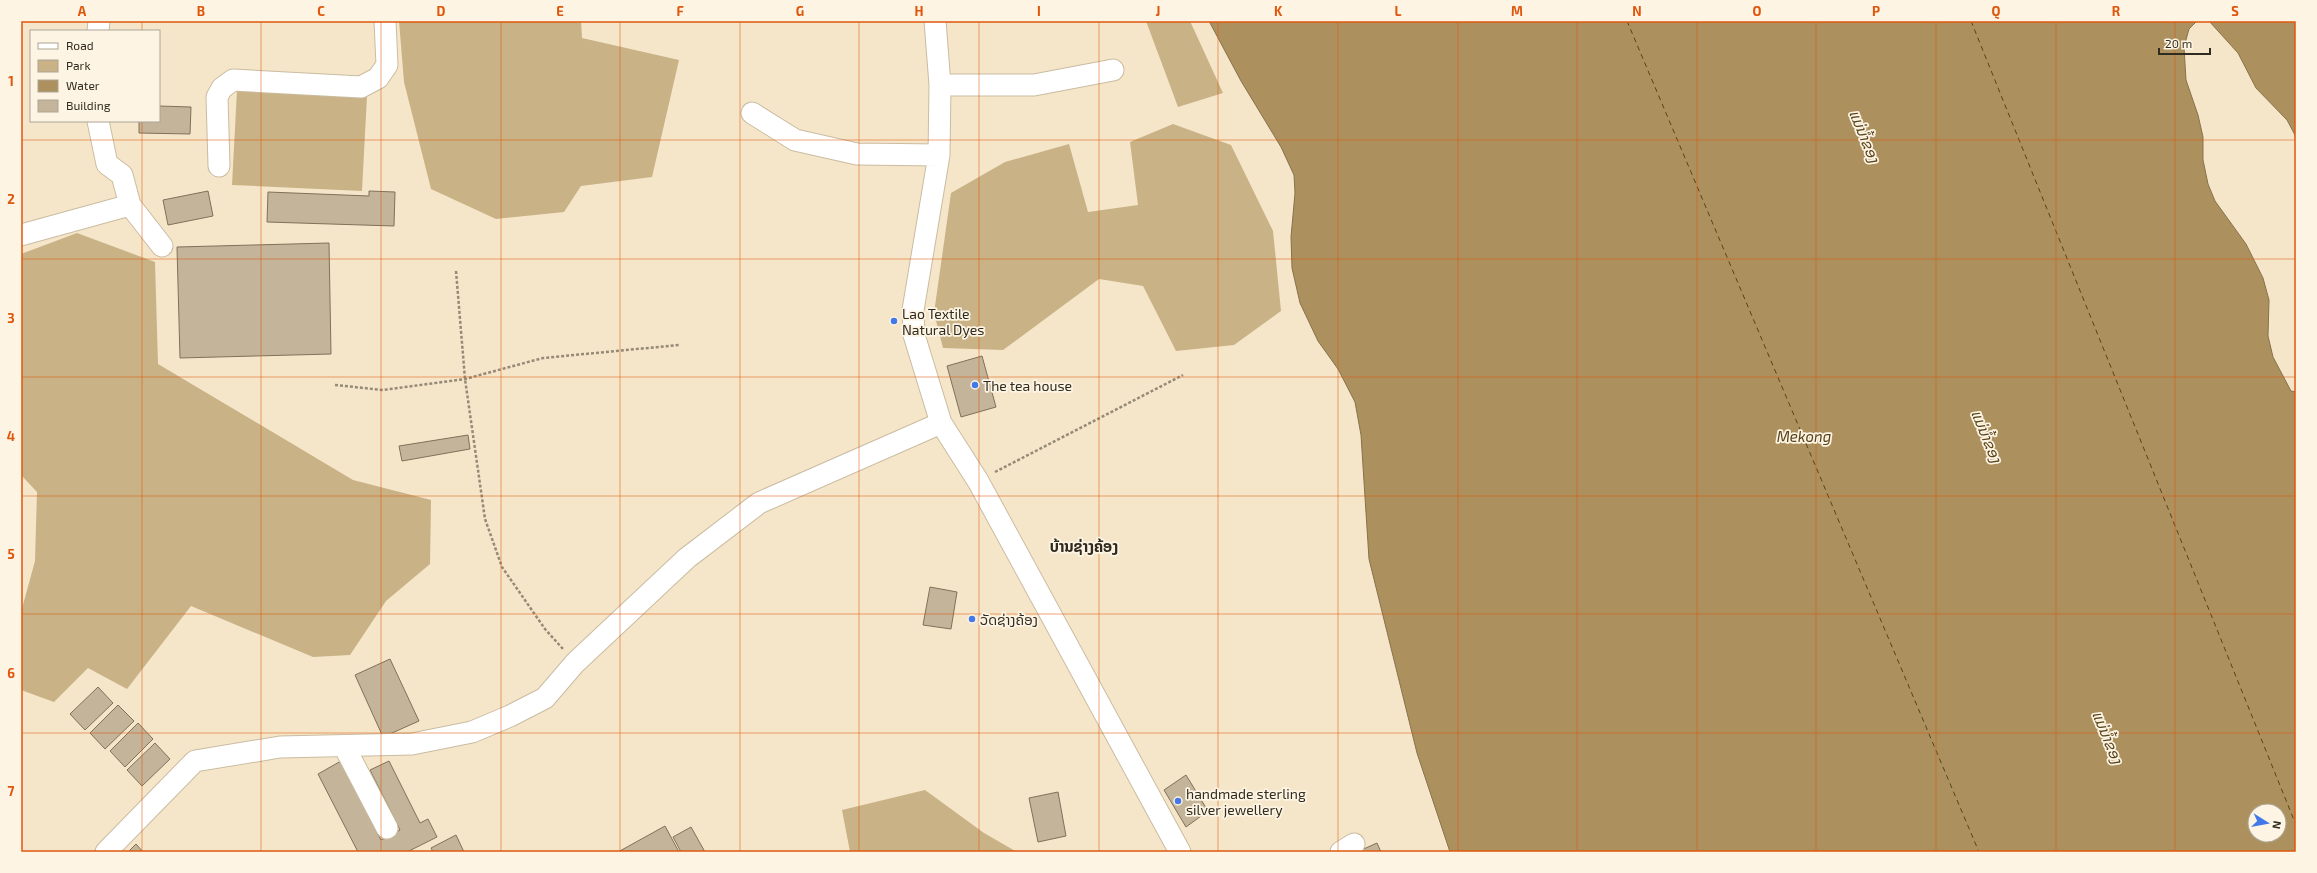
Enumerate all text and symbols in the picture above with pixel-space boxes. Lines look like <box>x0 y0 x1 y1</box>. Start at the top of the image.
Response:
text: A <box>78 3 87 19</box>
text: B <box>197 3 205 19</box>
text: C <box>317 3 325 19</box>
text: D <box>437 3 446 19</box>
text: E <box>556 3 564 19</box>
text: F <box>676 3 684 19</box>
text: G <box>796 3 804 19</box>
text: H <box>915 3 924 19</box>
text: I <box>1037 3 1041 19</box>
text: J <box>1156 3 1160 19</box>
text: K <box>1274 3 1283 19</box>
text: L <box>1395 3 1402 19</box>
text: M <box>1511 3 1523 19</box>
text: N <box>1632 3 1642 19</box>
text: O <box>1753 3 1762 19</box>
text: P <box>1872 3 1880 19</box>
text: Q <box>1992 3 2001 20</box>
text: R <box>2112 3 2121 19</box>
text: S <box>2231 3 2239 19</box>
legend <box>30 30 160 122</box>
scale bar <box>2159 30 2210 56</box>
text: 20 m <box>2165 36 2192 50</box>
text: Road <box>66 38 94 52</box>
text: Park <box>66 58 91 72</box>
text: 1 <box>8 73 14 89</box>
text: Water <box>66 78 100 92</box>
text: Building <box>66 98 111 112</box>
water label: ແມ່ນ້ຳຂອງ <box>1846 106 1886 166</box>
text: 2 <box>7 191 15 207</box>
place label: Lao Textile Natural Dyes <box>902 305 984 338</box>
text: 3 <box>7 310 15 326</box>
marker: Lao Textile Natural Dyes <box>889 316 899 326</box>
place label: The tea house <box>983 377 1072 394</box>
marker: The tea house <box>970 380 980 390</box>
water label: ແມ່ນ້ຳຂອງ <box>1968 406 2008 466</box>
water label: Mekong <box>1777 427 1831 445</box>
text: 4 <box>7 428 15 444</box>
district label: ບ້ານຊ່າງຄ້ອງ <box>1050 537 1118 555</box>
text: 5 <box>7 546 15 562</box>
place label: ວັດຊ່າງຄ້ອງ <box>980 611 1038 628</box>
marker: ວັດຊ່າງຄ້ອງ <box>967 614 977 624</box>
text: 6 <box>7 665 15 681</box>
water label: ແມ່ນ້ຳຂອງ <box>2089 707 2129 767</box>
text: 7 <box>8 783 15 799</box>
place label: handmade sterling silver jewellery <box>1186 785 1306 818</box>
marker: handmade sterling silver jewellery <box>1173 796 1183 806</box>
north arrow <box>2247 803 2287 843</box>
text: N <box>2270 820 2284 830</box>

